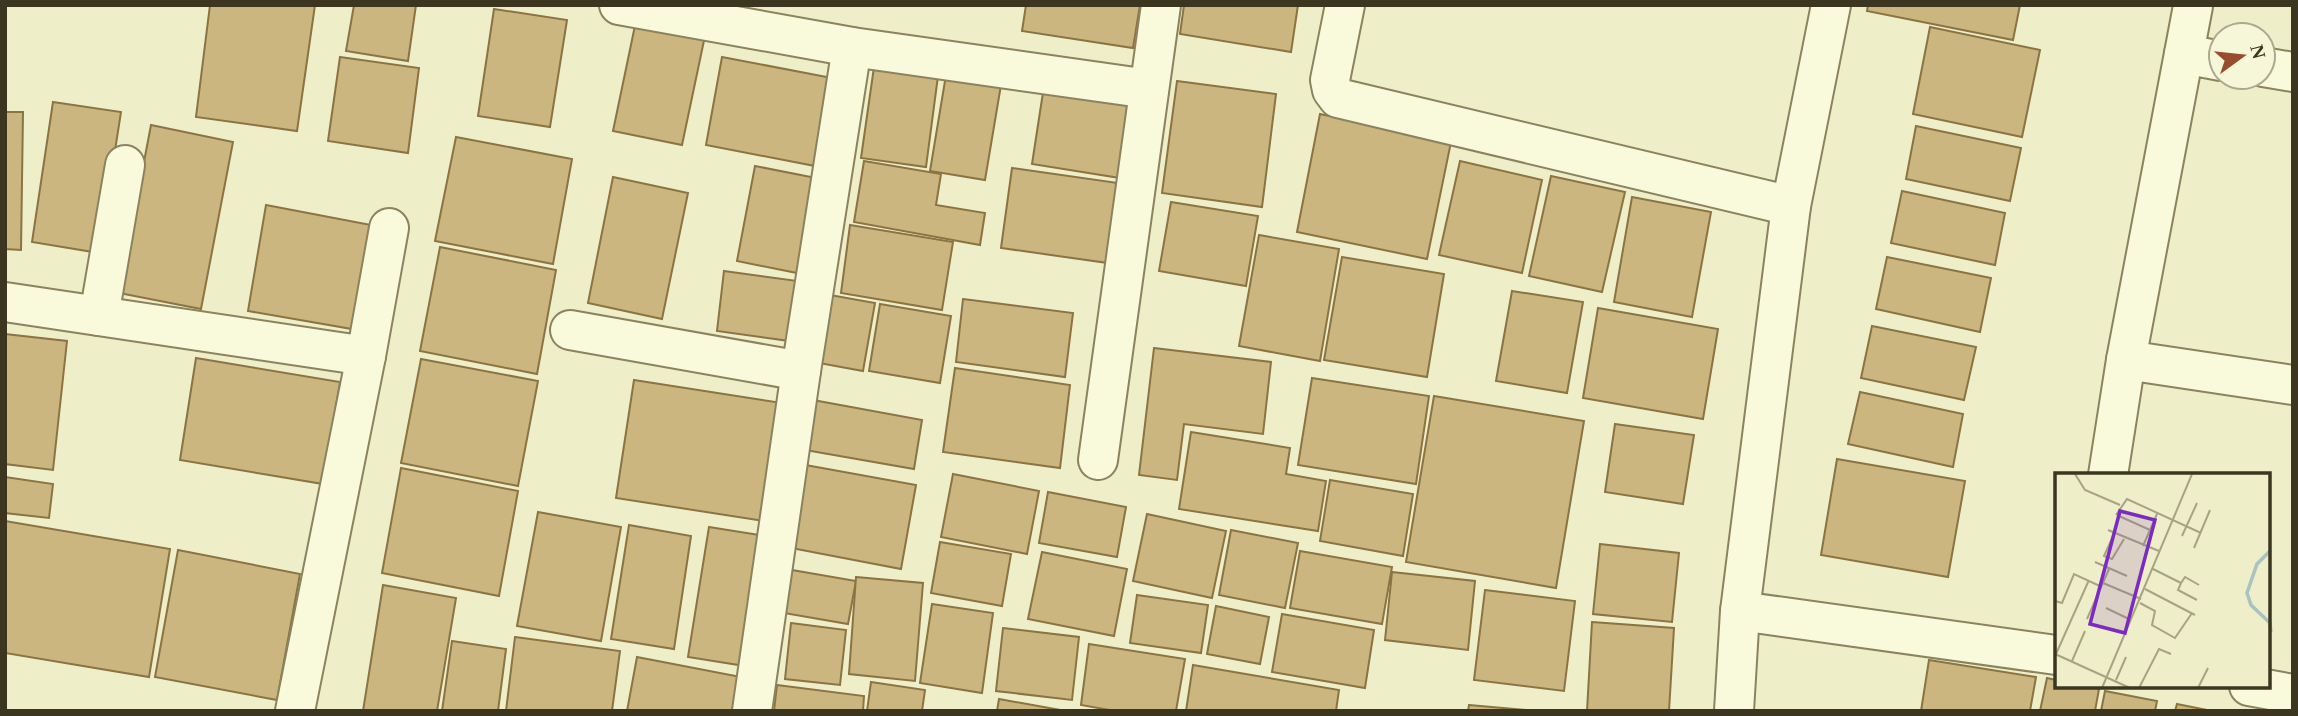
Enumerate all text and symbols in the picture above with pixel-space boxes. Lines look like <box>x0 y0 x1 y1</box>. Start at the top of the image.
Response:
north arrow <box>2207 21 2277 91</box>
text: N <box>2246 42 2270 61</box>
inset map <box>2055 473 2270 688</box>

